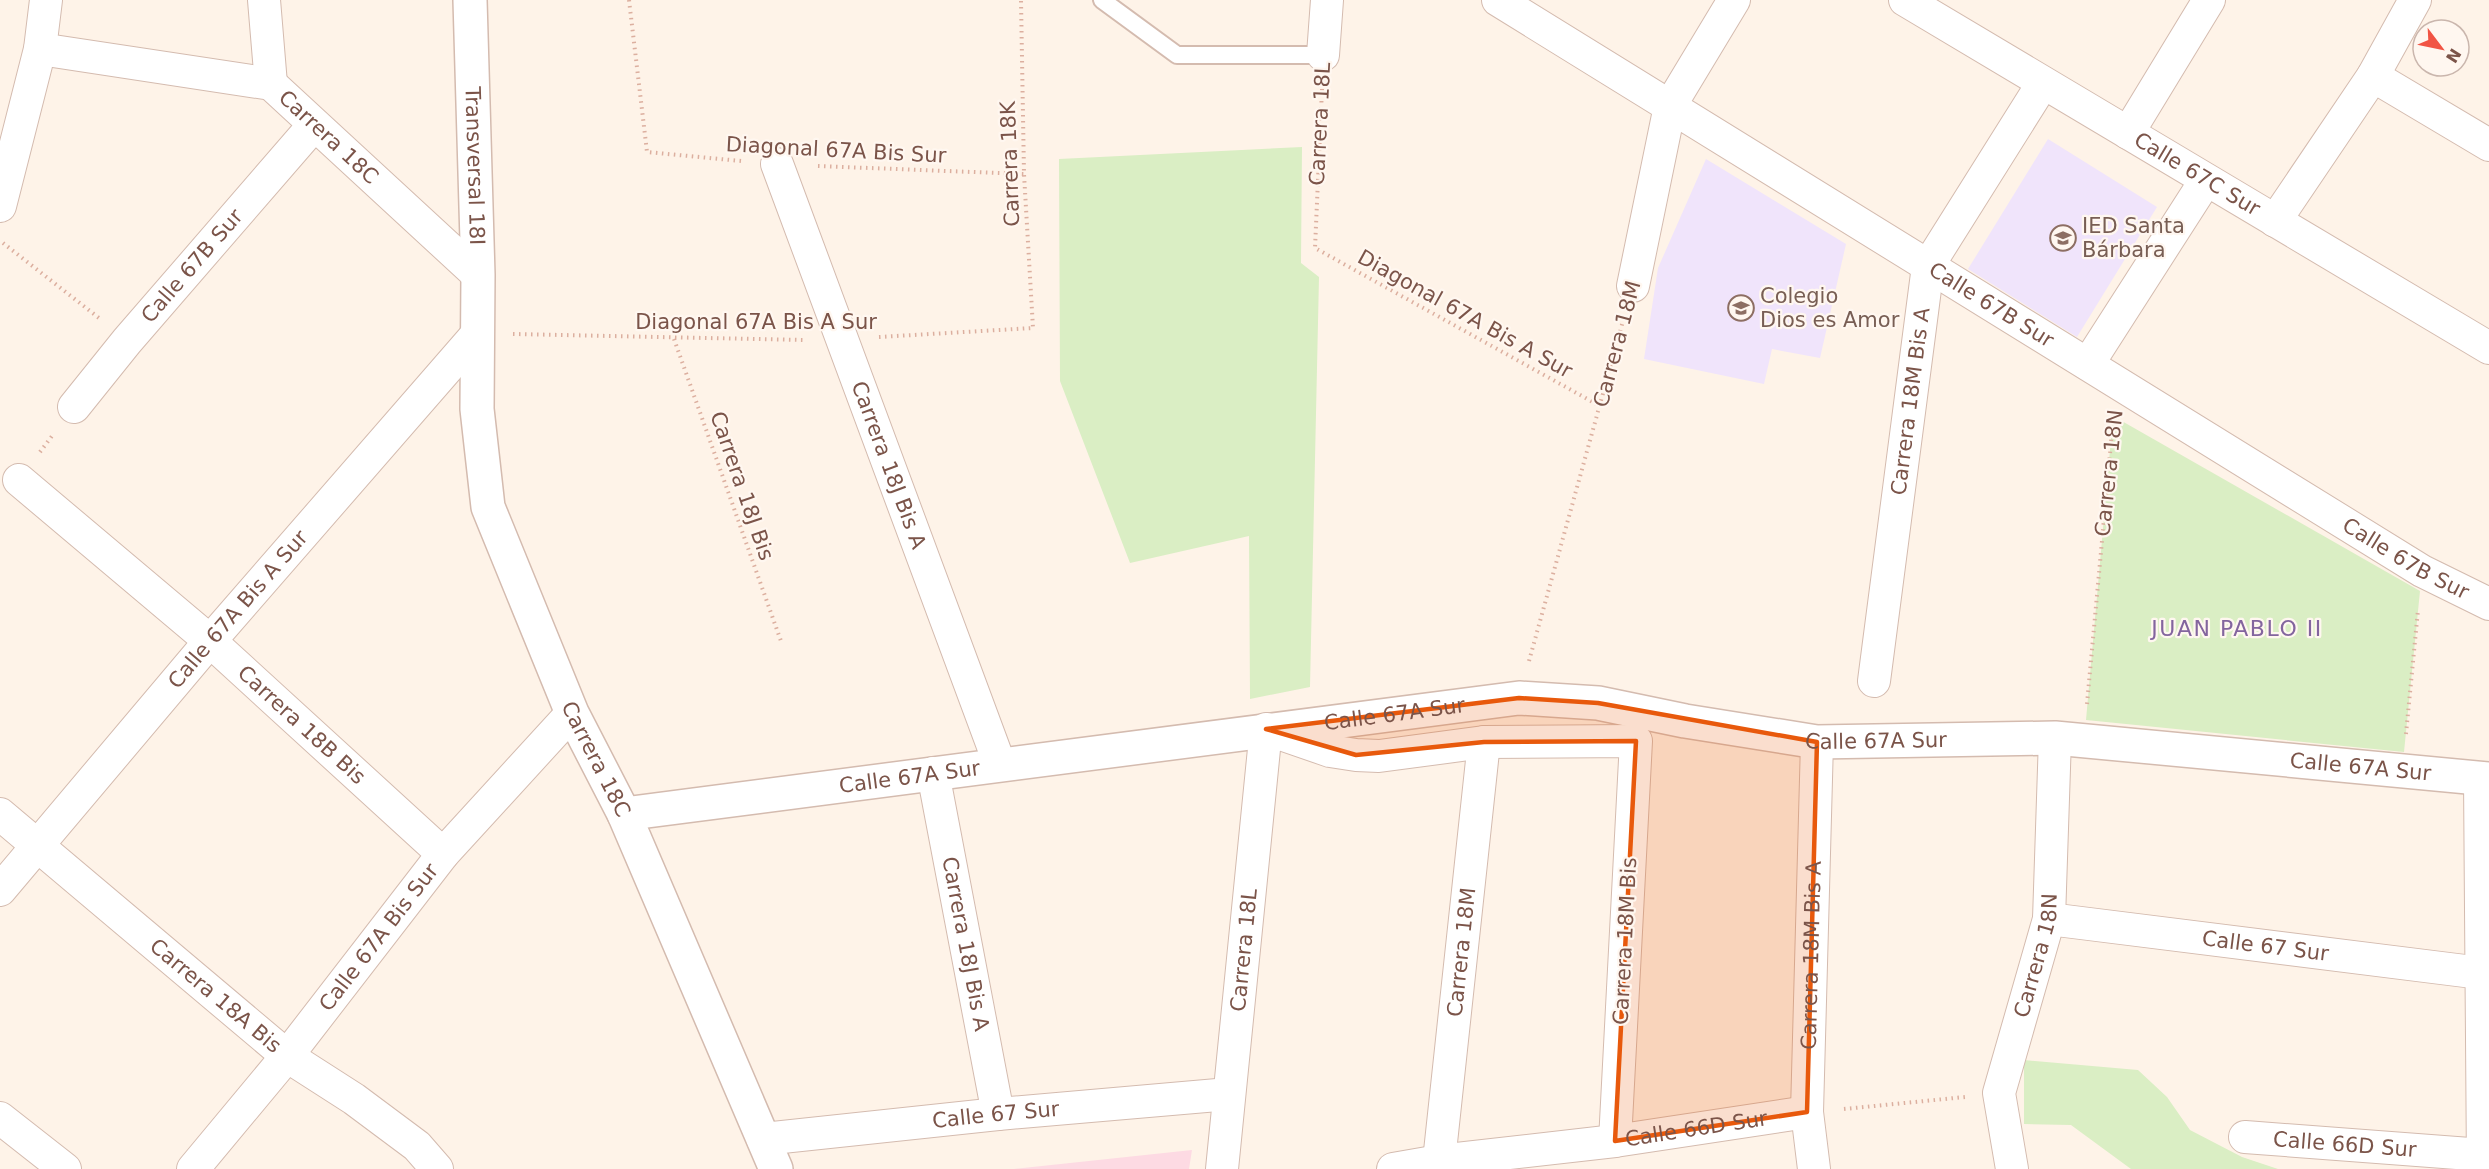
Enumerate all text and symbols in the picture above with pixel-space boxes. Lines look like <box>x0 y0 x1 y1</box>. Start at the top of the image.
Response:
north arrow <box>2411 18 2471 78</box>
text: N <box>2442 45 2465 66</box>
street label: Carrera 18L <box>1305 61 1335 186</box>
street label: Carrera 18C <box>274 85 383 189</box>
street label: Transversal 18I <box>460 85 489 246</box>
street label: Carrera 18K <box>996 100 1024 227</box>
street label: Calle 67C Sur <box>2130 127 2265 221</box>
street label: Diagonal 67A Bis Sur <box>725 132 947 168</box>
street label: Calle 67B Sur <box>136 204 248 327</box>
place label: IED Santa Bárbara <box>2082 214 2185 262</box>
school or university icon: IED Santa Bárbara <box>2048 223 2078 253</box>
street label: Diagonal 67A Bis A Sur <box>1353 245 1577 383</box>
street label: Calle 67B Sur <box>1925 257 2058 353</box>
street label: Carrera 18M <box>1589 278 1645 410</box>
place label: Colegio Dios es Amor <box>1760 284 1900 332</box>
school or university icon: Colegio Dios es Amor <box>1726 293 1756 323</box>
street label: Carrera 18M Bis A <box>1886 305 1935 497</box>
street label: Diagonal 67A Bis A Sur <box>635 310 877 334</box>
street label: Carrera 18J Bis A <box>847 378 931 553</box>
street label: Carrera 18J Bis <box>705 408 779 564</box>
street label: Carrera 18N <box>2090 408 2128 538</box>
street label: Calle 67B Sur <box>2338 513 2473 604</box>
street label: Calle 67A Bis A Sur <box>163 525 313 693</box>
district label: JUAN PABLO II <box>2149 616 2323 641</box>
street label: Carrera 18B Bis <box>233 661 370 789</box>
street label: Calle 67A Sur <box>1323 693 1467 735</box>
street label: Carrera 18C <box>557 698 635 821</box>
street label: Calle 67A Sur <box>1803 728 1947 754</box>
street label: Calle 67A Sur <box>2289 748 2433 786</box>
street label: Calle 67A Sur <box>838 756 982 798</box>
street label: Carrera 18J Bis A <box>937 855 994 1034</box>
street label: Carrera 18M Bis <box>1609 857 1641 1025</box>
street label: Calle 67A Bis Sur <box>314 858 443 1016</box>
street label: Carrera 18M Bis A <box>1797 860 1826 1050</box>
street label: Carrera 18M <box>1443 886 1480 1018</box>
street label: Carrera 18L <box>1226 887 1262 1013</box>
street label: Carrera 18N <box>2009 893 2062 1020</box>
street label: Calle 67 Sur <box>2201 926 2330 966</box>
street label: Carrera 18A Bis <box>145 934 286 1058</box>
street label: Calle 67 Sur <box>931 1097 1061 1133</box>
street label: Calle 66D Sur <box>1623 1106 1769 1151</box>
street label: Calle 66D Sur <box>2272 1127 2418 1162</box>

